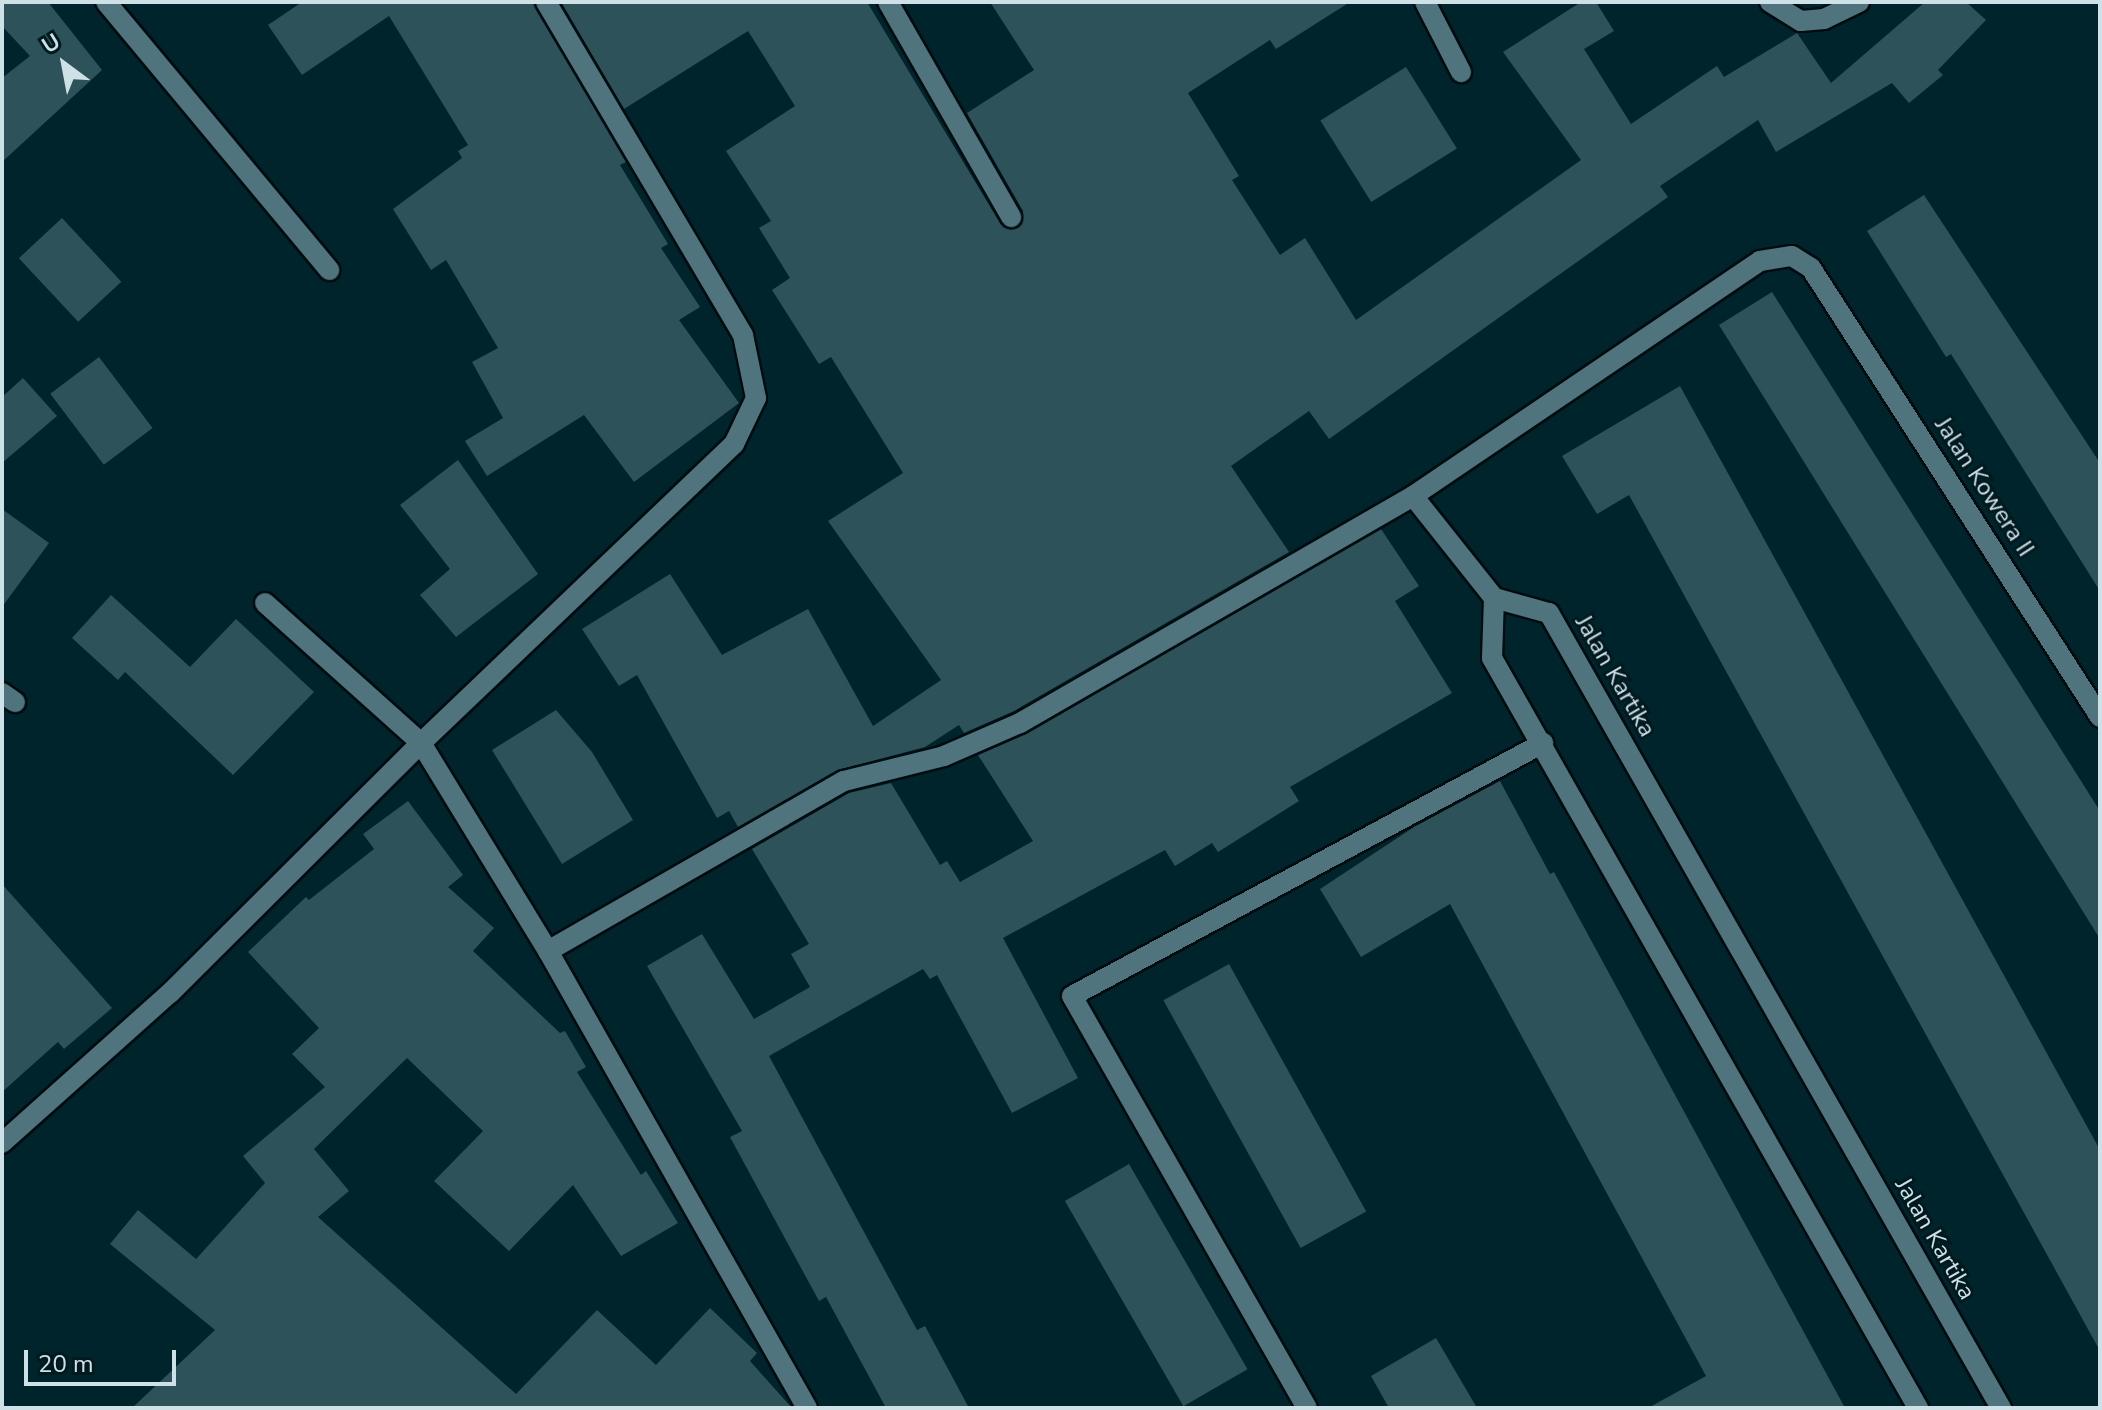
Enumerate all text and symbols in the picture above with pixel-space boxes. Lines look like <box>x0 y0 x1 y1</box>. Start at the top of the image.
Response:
north arrow <box>24 24 104 104</box>
text: U <box>36 27 66 61</box>
street label: Jalan Kowera II <box>1928 412 2040 562</box>
street label: Jalan Kartika <box>1569 610 1661 742</box>
street label: Jalan Kartika <box>1889 1173 1981 1305</box>
scale bar <box>28 1334 180 1384</box>
text: 20 m <box>38 1348 94 1380</box>

